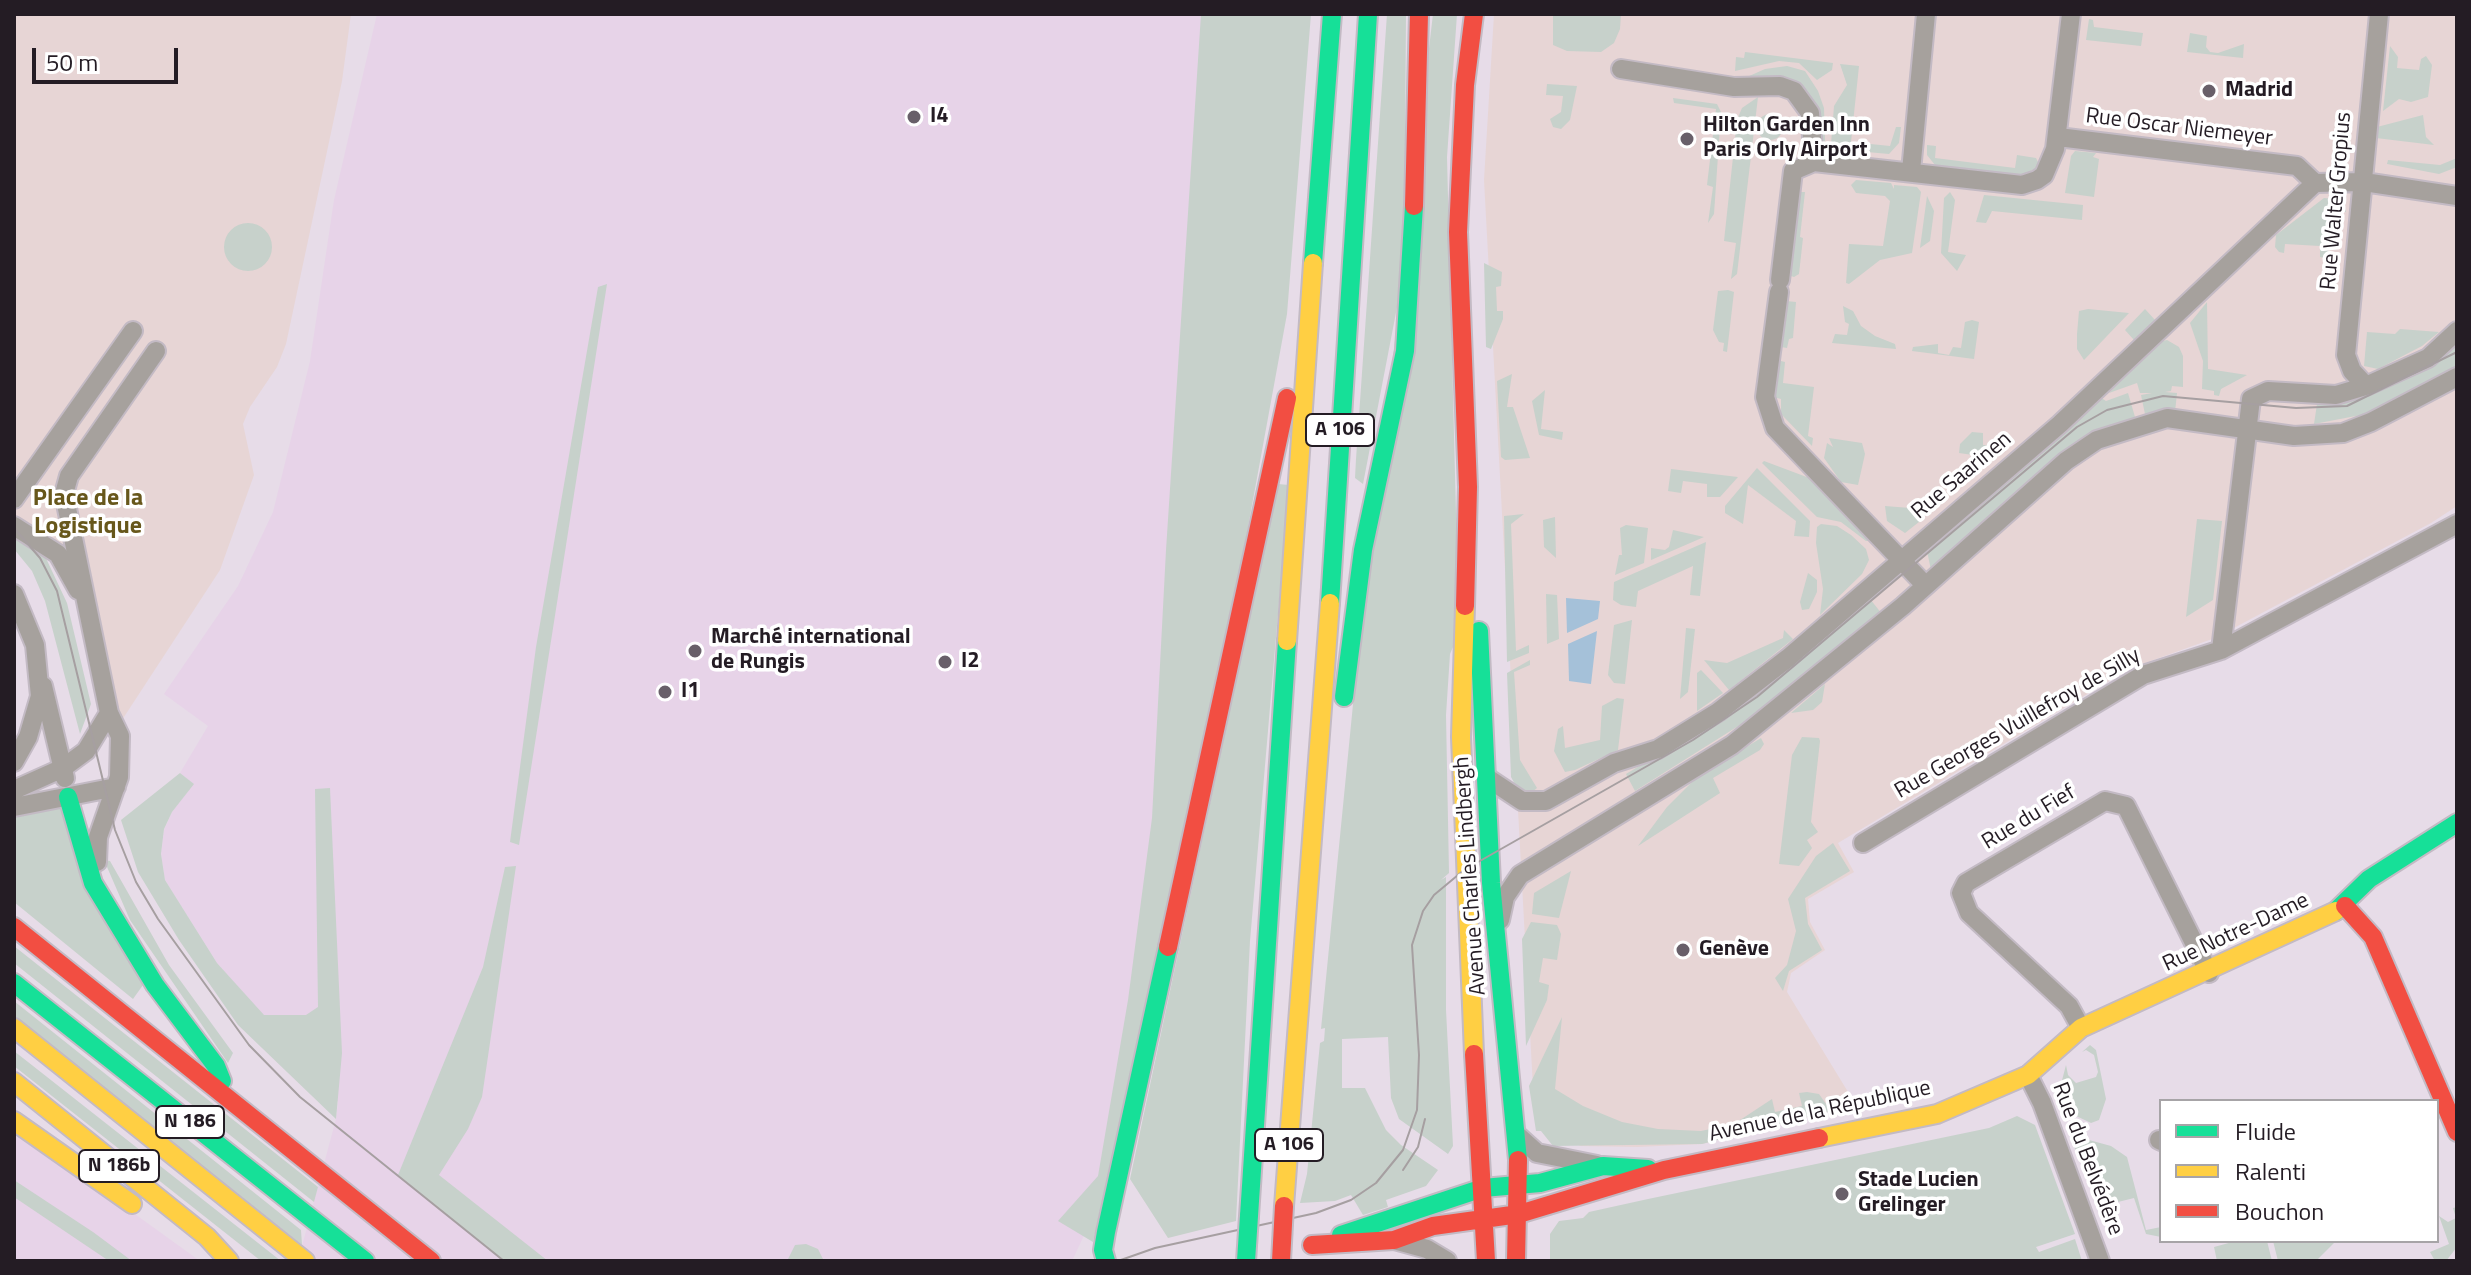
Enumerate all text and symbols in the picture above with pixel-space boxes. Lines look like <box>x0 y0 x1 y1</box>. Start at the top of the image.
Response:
scale bar <box>36 32 182 82</box>
text: 50 m <box>46 44 98 80</box>
place label: Madrid <box>2225 78 2293 104</box>
marker: Madrid <box>2200 82 2218 100</box>
street label: Rue Oscar Niemeyer <box>2084 103 2274 153</box>
place label: I4 <box>930 104 949 130</box>
marker: I4 <box>905 108 923 126</box>
street label: Rue Walter Gropius <box>2316 111 2358 291</box>
place label: Hilton Garden Inn Paris Orly Airport <box>1703 113 1870 164</box>
marker: Hilton Garden Inn Paris Orly Airport <box>1678 130 1696 148</box>
road number: A 106 <box>1306 414 1374 446</box>
street label: Rue Saarinen <box>1907 427 2017 525</box>
district label: Place de la Logistique <box>33 485 143 541</box>
place label: Marché international de Rungis <box>711 625 911 676</box>
marker: Marché international de Rungis <box>686 642 704 660</box>
street label: Rue Georges Vuillefroy de Silly <box>1891 643 2145 805</box>
place label: I2 <box>961 649 980 675</box>
marker: I2 <box>936 653 954 671</box>
place label: I1 <box>681 679 700 705</box>
marker: I1 <box>656 683 674 701</box>
street label: Avenue Charles Lindbergh <box>1449 756 1493 996</box>
street label: Rue du Fief <box>1978 780 2080 856</box>
street label: Rue Notre-Dame <box>2159 888 2313 978</box>
place label: Genève <box>1699 937 1769 963</box>
marker: Genève <box>1674 941 1692 959</box>
street label: Avenue de la République <box>1707 1076 1933 1148</box>
street label: Rue du Belvédère <box>2046 1079 2128 1239</box>
legend <box>2159 1099 2439 1243</box>
road number: N 186 <box>156 1106 224 1138</box>
text: Fluide <box>2235 1113 2296 1149</box>
road number: A 106 <box>1255 1129 1323 1161</box>
road number: N 186b <box>79 1150 159 1182</box>
text: Ralenti <box>2235 1153 2306 1189</box>
place label: Stade Lucien Grelinger <box>1858 1168 1979 1220</box>
marker: Stade Lucien Grelinger <box>1833 1185 1851 1203</box>
text: Bouchon <box>2235 1193 2324 1229</box>

